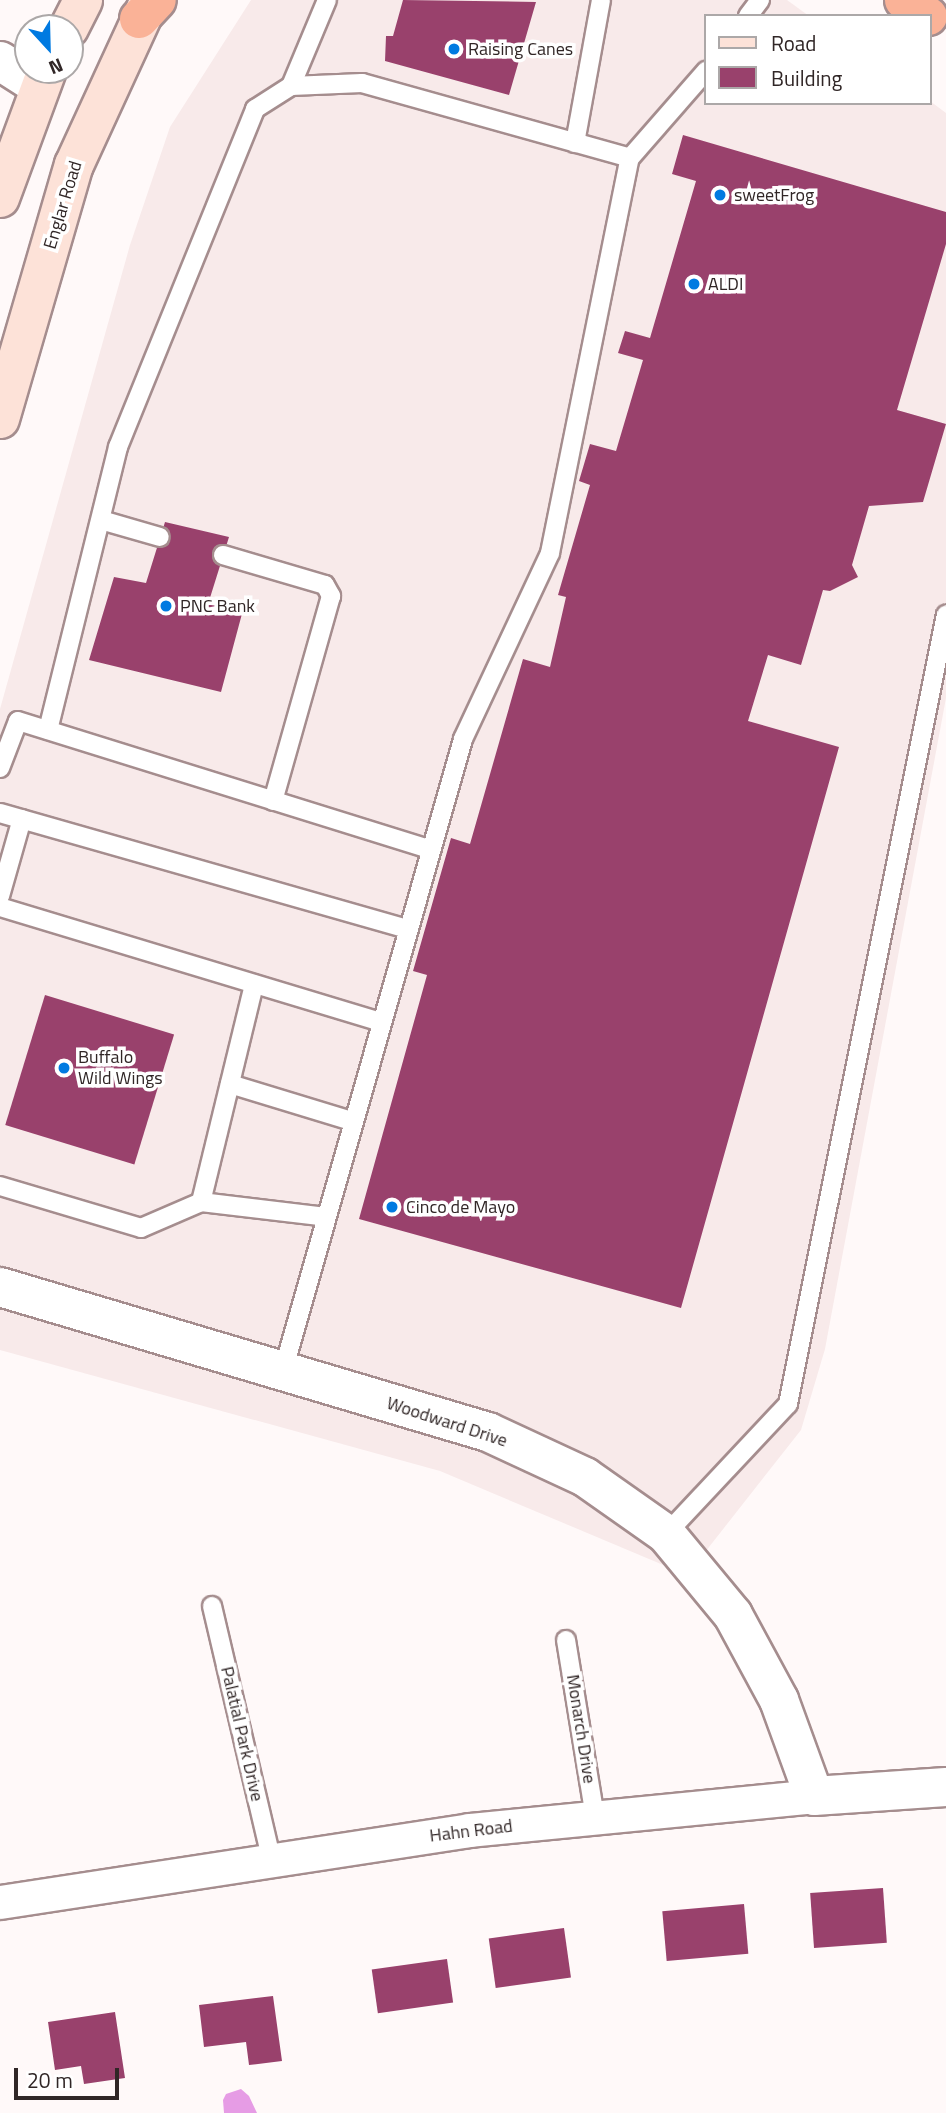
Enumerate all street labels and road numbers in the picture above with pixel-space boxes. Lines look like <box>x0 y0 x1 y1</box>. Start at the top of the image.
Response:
street label: Englar Road <box>39 158 87 252</box>
street label: Woodward Drive <box>384 1392 510 1452</box>
street label: Palatial Park Drive <box>216 1664 268 1804</box>
street label: Monarch Drive <box>562 1673 600 1785</box>
street label: Hahn Road <box>428 1815 514 1847</box>

